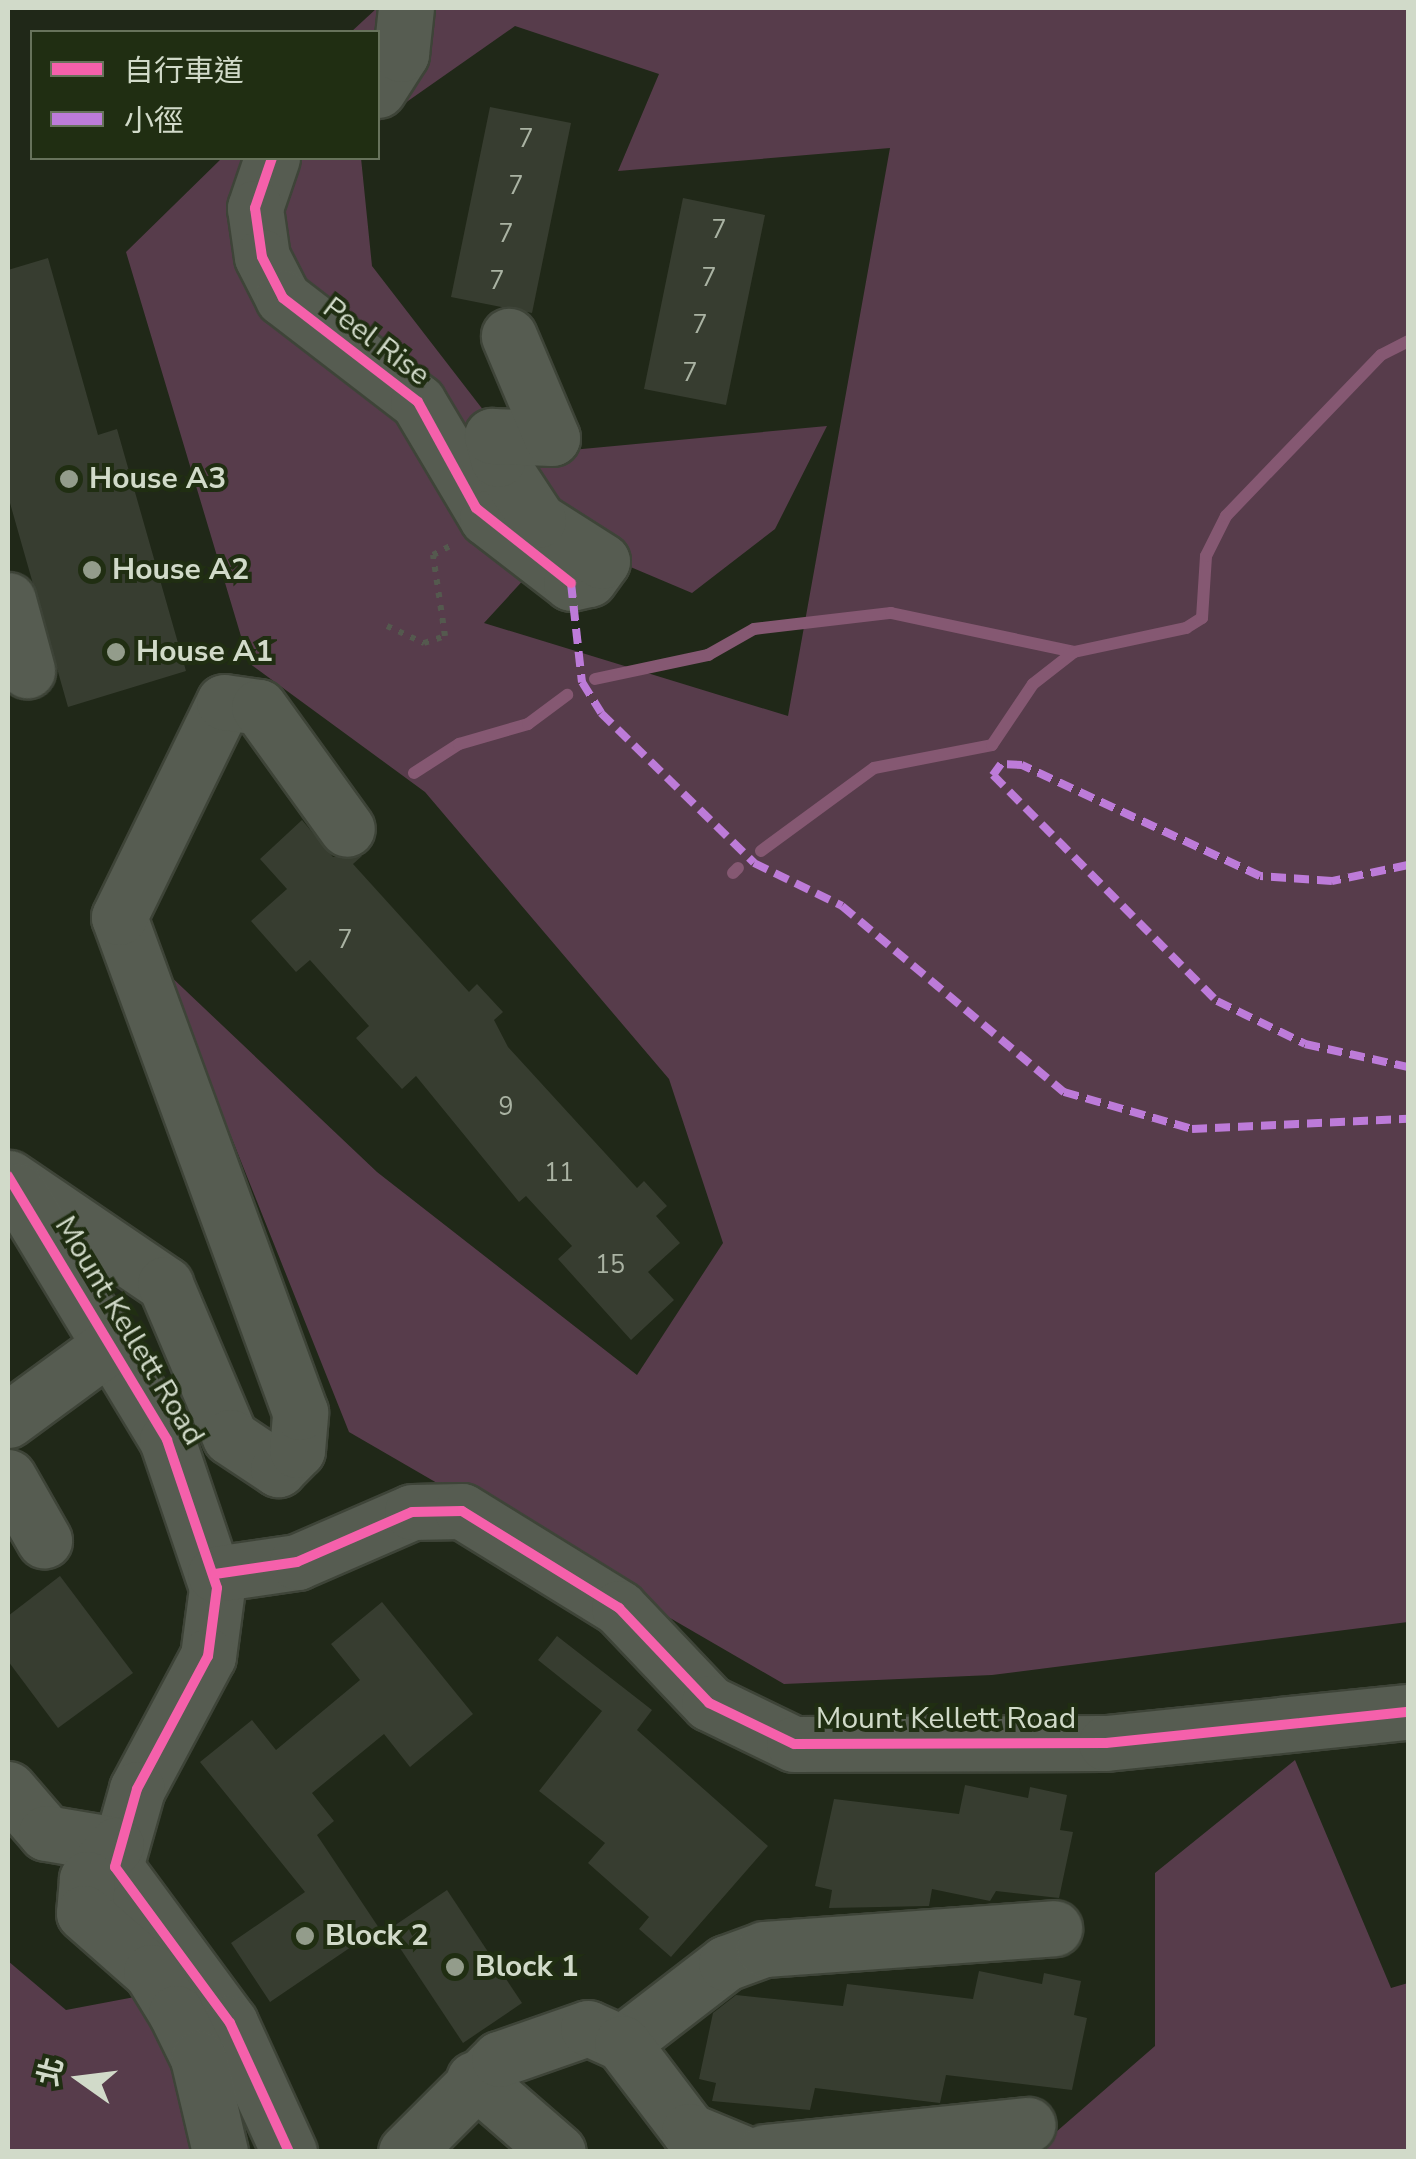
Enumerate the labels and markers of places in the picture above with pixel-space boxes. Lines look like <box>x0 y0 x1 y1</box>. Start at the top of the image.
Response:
place label: House A3 <box>89 461 226 497</box>
marker: House A3 <box>58 468 80 490</box>
place label: House A2 <box>112 552 249 588</box>
marker: House A2 <box>81 559 103 581</box>
place label: House A1 <box>136 634 273 670</box>
marker: House A1 <box>105 641 127 663</box>
place label: Block 2 <box>325 1918 429 1954</box>
marker: Block 2 <box>294 1925 316 1947</box>
place label: Block 1 <box>475 1949 579 1985</box>
marker: Block 1 <box>444 1956 466 1978</box>

